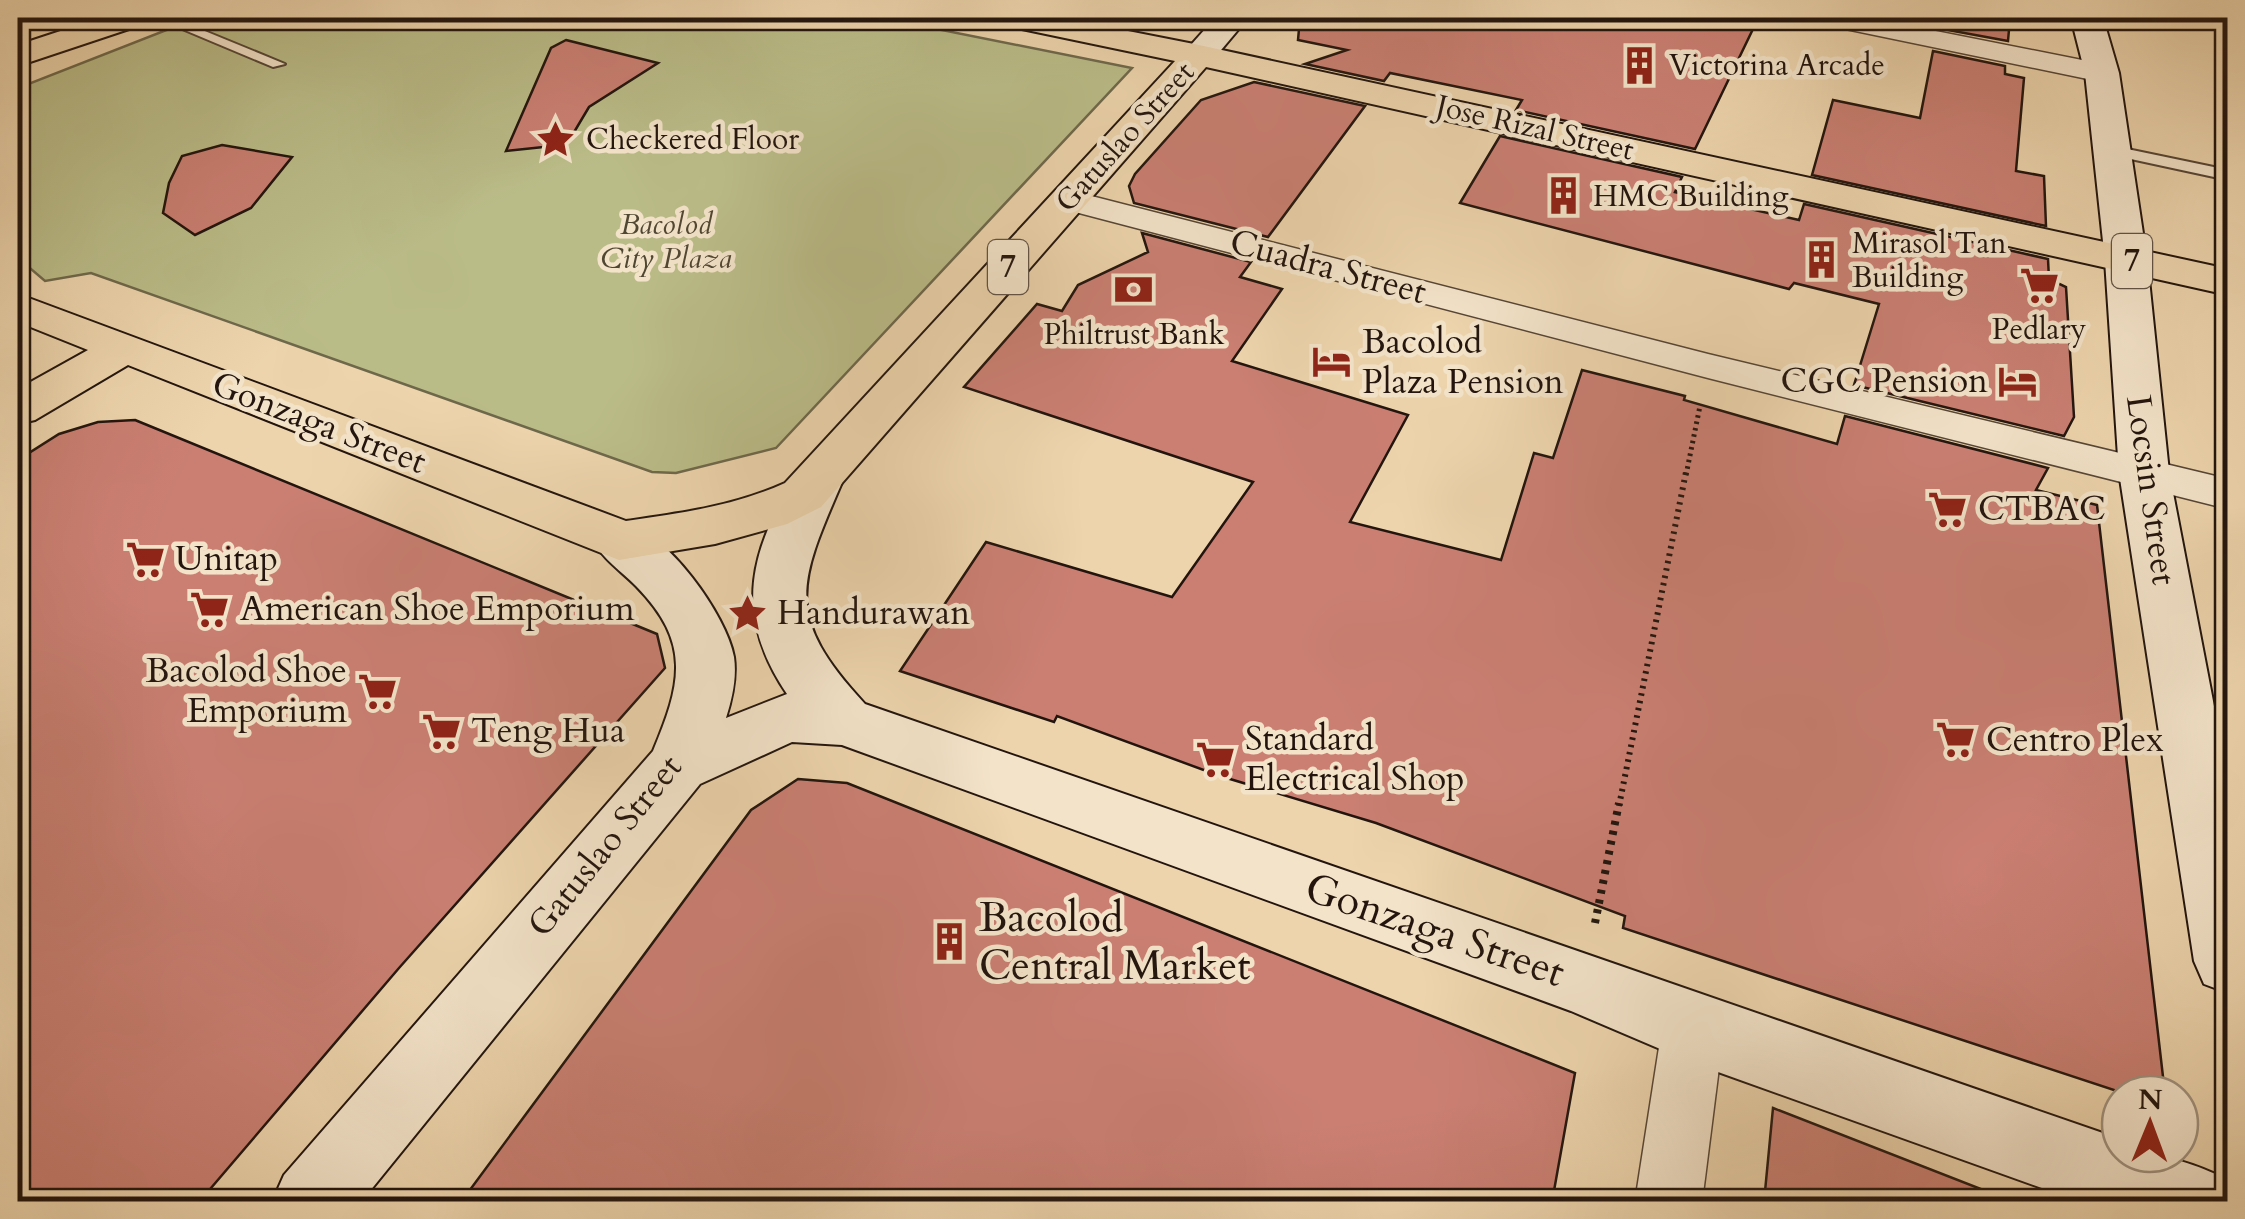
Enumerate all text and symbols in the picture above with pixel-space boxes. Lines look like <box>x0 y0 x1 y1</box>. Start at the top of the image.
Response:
building icon: Victorina Arcade <box>1618 44 1660 86</box>
place label: Victorina Arcade <box>1669 45 1885 86</box>
street label: Gatuslao Street <box>1046 52 1204 221</box>
street label: Jose Rizal Street <box>1428 84 1638 171</box>
place icon: Checkered Floor <box>535 118 577 160</box>
place label: Checkered Floor <box>586 119 799 160</box>
building icon: HMC Building <box>1542 175 1584 217</box>
place label: HMC Building <box>1593 176 1789 217</box>
park label: Bacolod City Plaza <box>600 204 732 279</box>
street label: Cuadra Street <box>1225 218 1431 316</box>
place label: Mirasol Tan Building <box>1852 223 2007 298</box>
road number: 7 <box>2112 234 2152 288</box>
building icon: Mirasol Tan Building <box>1801 239 1843 281</box>
road number: 7 <box>988 240 1028 294</box>
supermarket icon: Pedlary <box>2018 264 2060 306</box>
bank icon: Philtrust Bank <box>1113 269 1155 311</box>
place label: Pedlary <box>1992 309 2087 350</box>
place label: Philtrust Bank <box>1043 314 1225 355</box>
place label: Bacolod Plaza Pension <box>1362 318 1564 406</box>
hotel icon: Bacolod Plaza Pension <box>1311 341 1353 383</box>
place label: CGC Pension <box>1781 357 1988 405</box>
street label: Gonzaga Street <box>205 360 433 486</box>
hotel icon: CGC Pension <box>1997 360 2039 402</box>
street label: Locsin Street <box>2114 392 2188 588</box>
place label: CTBAC <box>1978 485 2106 533</box>
supermarket icon: CTBAC <box>1927 488 1969 530</box>
place label: Unitap <box>175 535 278 583</box>
supermarket icon: Unitap <box>124 538 166 580</box>
place label: American Shoe Emporium <box>240 585 635 633</box>
supermarket icon: American Shoe Emporium <box>189 588 231 630</box>
place label: Handurawan <box>777 589 970 637</box>
place icon: Handurawan <box>726 592 768 634</box>
place label: Bacolod Shoe Emporium <box>146 647 347 735</box>
supermarket icon: Bacolod Shoe Emporium <box>356 670 398 712</box>
place label: Teng Hua <box>471 707 625 755</box>
supermarket icon: Teng Hua <box>420 710 462 752</box>
place label: Standard Electrical Shop <box>1245 715 1465 803</box>
place label: Centro Plex <box>1986 716 2164 764</box>
supermarket icon: Centro Plex <box>1935 719 1977 761</box>
supermarket icon: Standard Electrical Shop <box>1194 738 1236 780</box>
street label: Gatuslao Street <box>517 745 693 947</box>
street label: Gonzaga Street <box>1298 859 1572 1001</box>
place label: Bacolod Central Market <box>979 889 1251 994</box>
building icon: Bacolod Central Market <box>928 920 970 962</box>
north arrow <box>2100 1074 2200 1174</box>
text: N <box>2138 1081 2163 1119</box>

